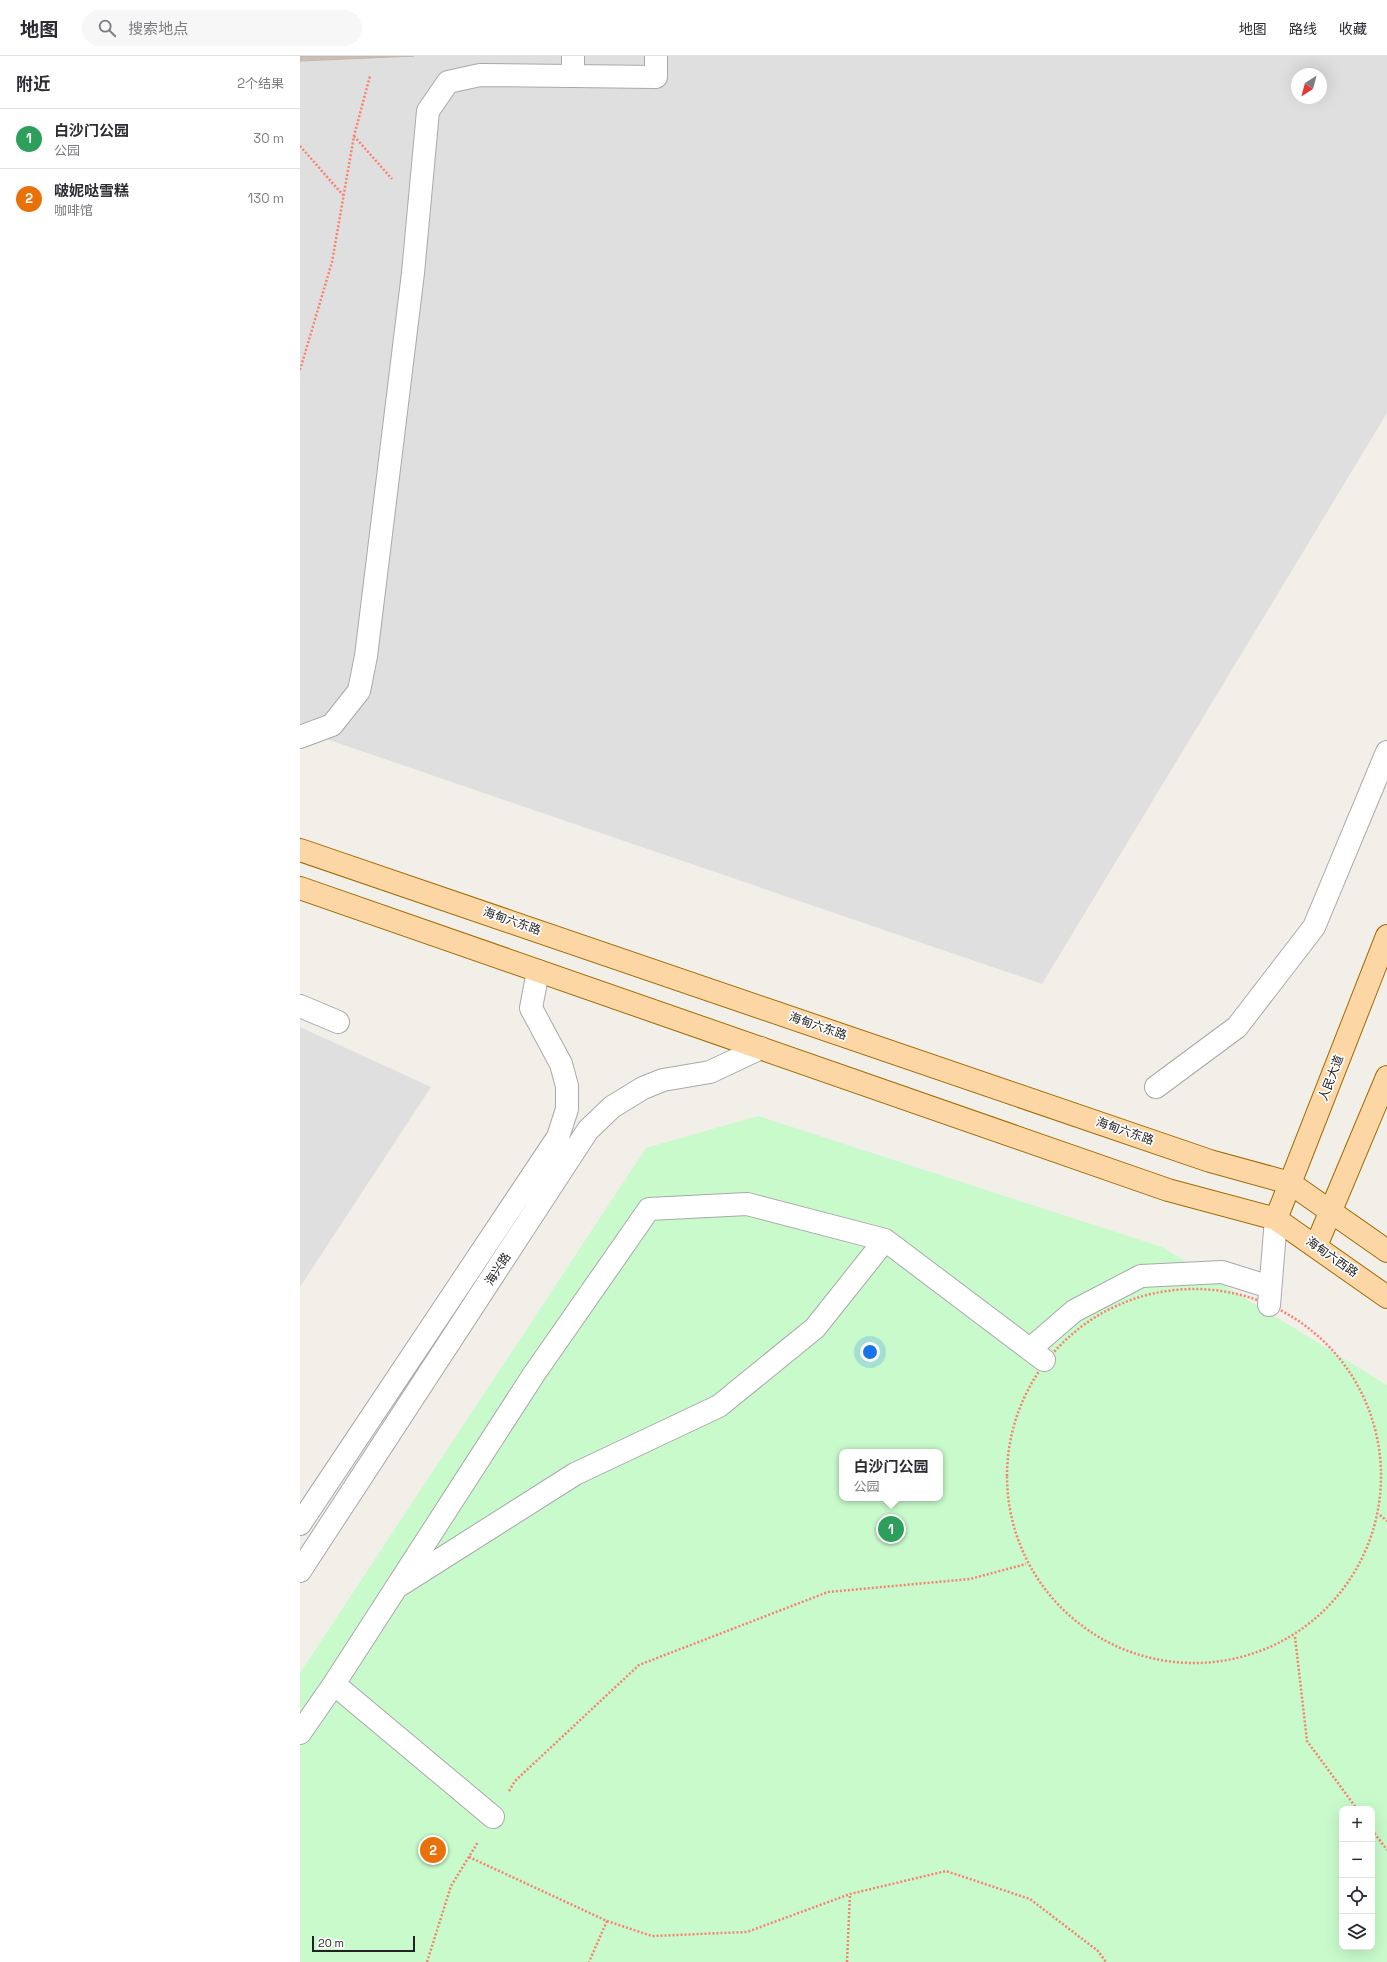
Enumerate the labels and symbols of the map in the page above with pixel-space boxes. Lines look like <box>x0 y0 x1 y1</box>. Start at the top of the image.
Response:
north arrow <box>1291 68 1327 104</box>
street label: 海甸六东路 <box>481 904 543 938</box>
street label: 海甸六东路 <box>787 1009 849 1043</box>
street label: 人民大道 <box>1315 1053 1347 1103</box>
street label: 海甸六东路 <box>1094 1114 1156 1148</box>
street label: 海甸六西路 <box>1303 1233 1361 1281</box>
street label: 海兴路 <box>481 1250 515 1288</box>
your location <box>860 1342 880 1362</box>
pin: 1 <box>878 1514 904 1544</box>
pin: 2 <box>420 1835 446 1865</box>
scale bar <box>312 1934 415 1953</box>

